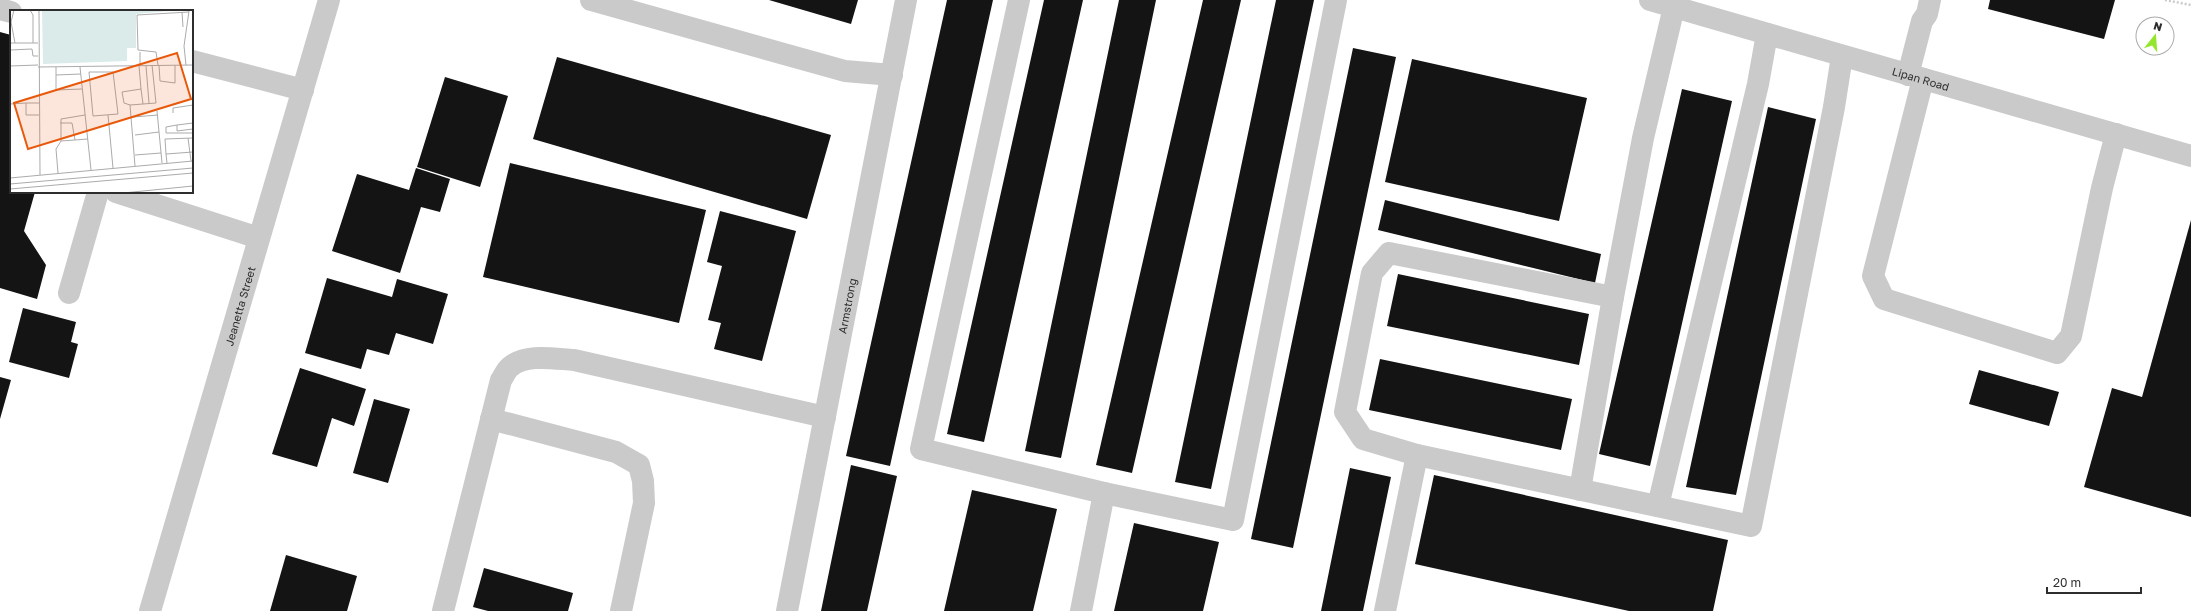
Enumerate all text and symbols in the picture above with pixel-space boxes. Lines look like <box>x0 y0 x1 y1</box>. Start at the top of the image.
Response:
inset map <box>10 10 193 193</box>
north arrow <box>2135 16 2175 56</box>
text: N <box>2152 19 2164 33</box>
street label: Lipan Road <box>1891 64 1951 93</box>
street label: Jeanetta Street <box>222 265 257 347</box>
street label: Armstrong <box>835 277 858 334</box>
scale bar <box>2047 569 2141 595</box>
text: 20 m <box>2053 575 2081 590</box>

